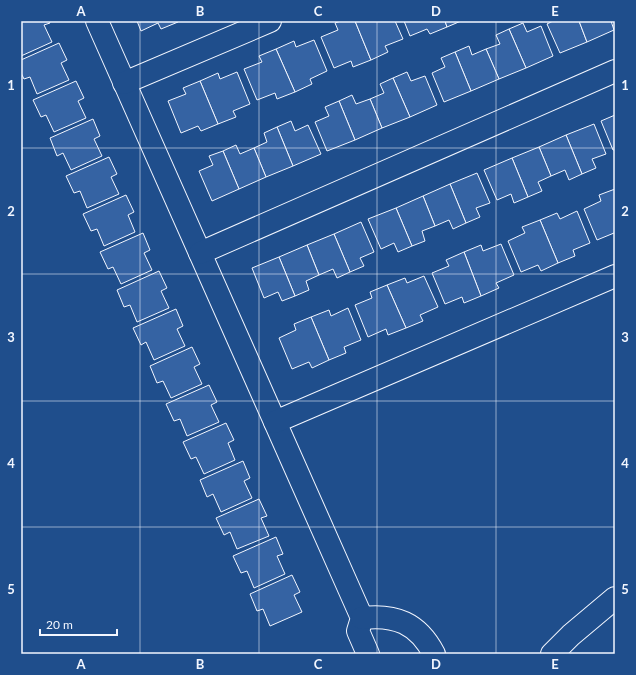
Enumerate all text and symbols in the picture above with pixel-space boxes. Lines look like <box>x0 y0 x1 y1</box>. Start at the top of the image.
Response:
text: A <box>75 3 86 19</box>
text: B <box>196 3 205 19</box>
text: C <box>314 3 323 19</box>
text: D <box>431 3 441 19</box>
text: E <box>551 3 559 19</box>
text: 1 <box>7 77 15 93</box>
text: 1 <box>621 77 629 93</box>
text: 2 <box>7 203 15 219</box>
text: 2 <box>621 203 629 219</box>
text: 3 <box>7 329 15 345</box>
text: 3 <box>621 329 629 345</box>
text: 4 <box>7 455 15 471</box>
text: 4 <box>621 455 629 471</box>
text: 5 <box>7 581 15 597</box>
text: 5 <box>621 581 629 597</box>
scale bar <box>40 611 117 637</box>
text: 20 m <box>46 617 73 632</box>
text: A <box>75 656 86 672</box>
text: B <box>196 656 205 672</box>
text: C <box>314 656 323 672</box>
text: D <box>431 656 441 672</box>
text: E <box>551 656 559 672</box>

